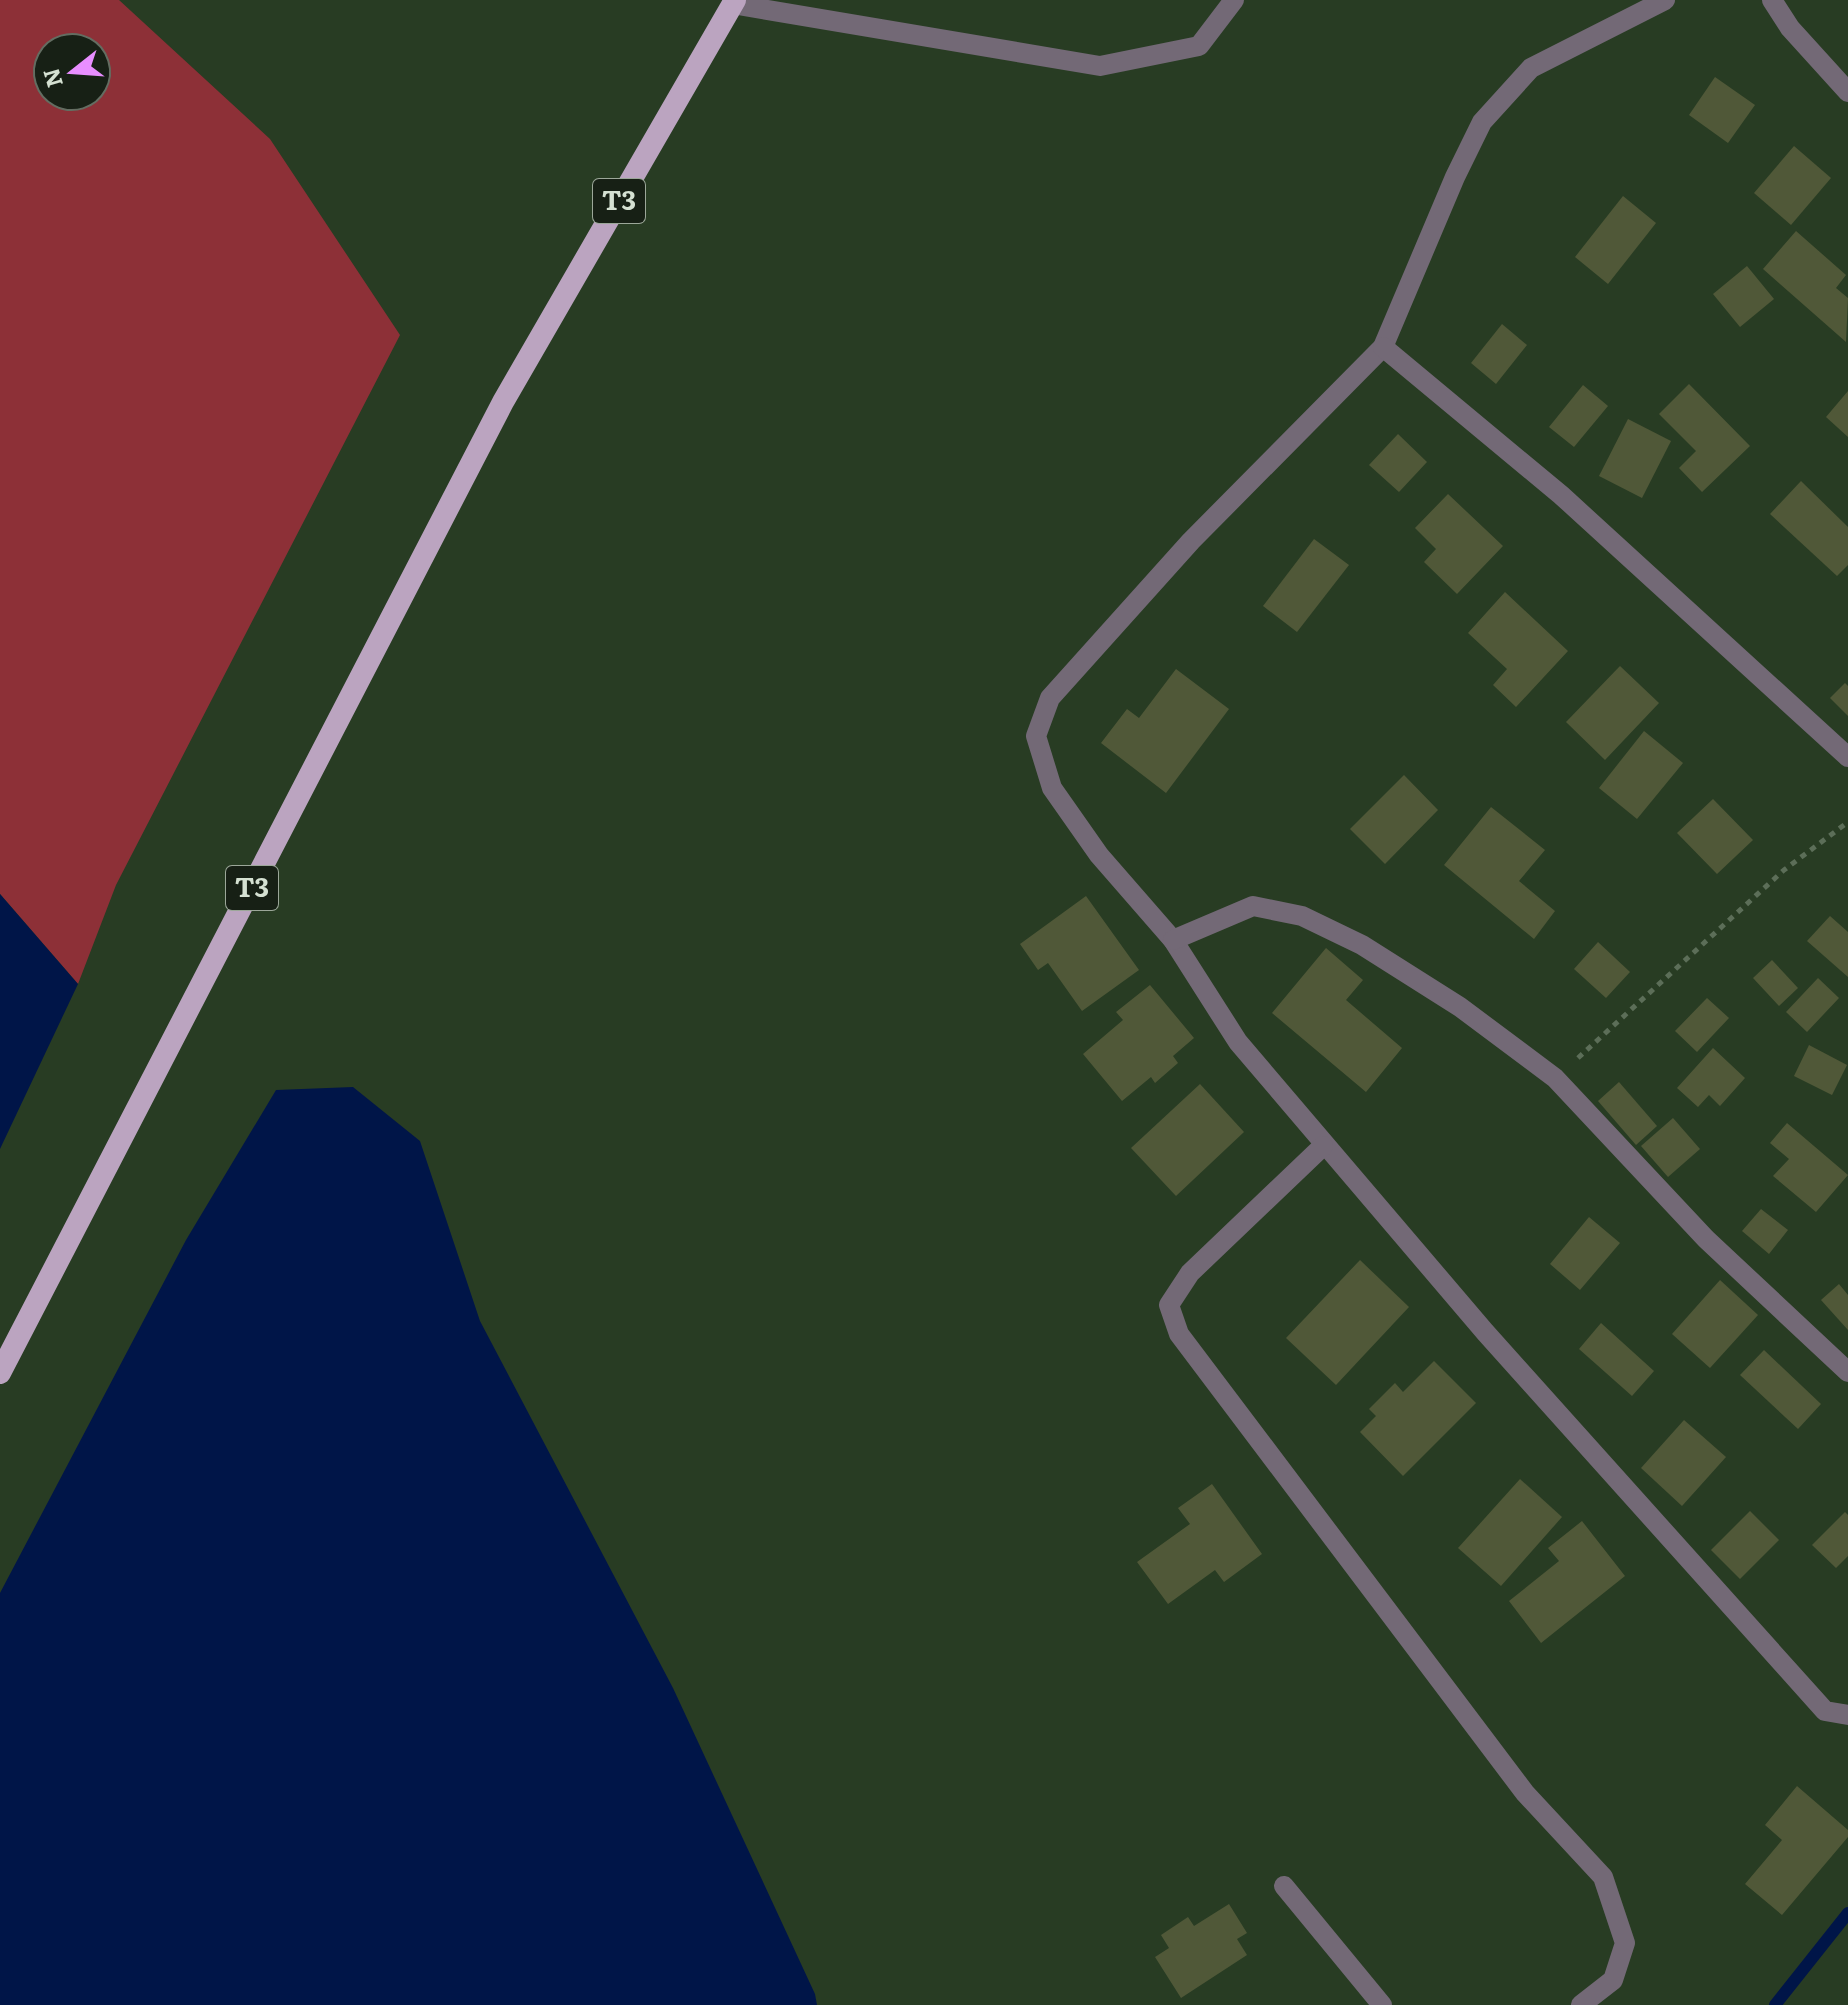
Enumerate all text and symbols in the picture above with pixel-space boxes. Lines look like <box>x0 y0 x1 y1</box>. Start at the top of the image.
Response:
north arrow <box>32 32 112 112</box>
text: N <box>33 65 70 92</box>
road number: T3 <box>593 179 645 223</box>
road number: T3 <box>226 866 278 910</box>

